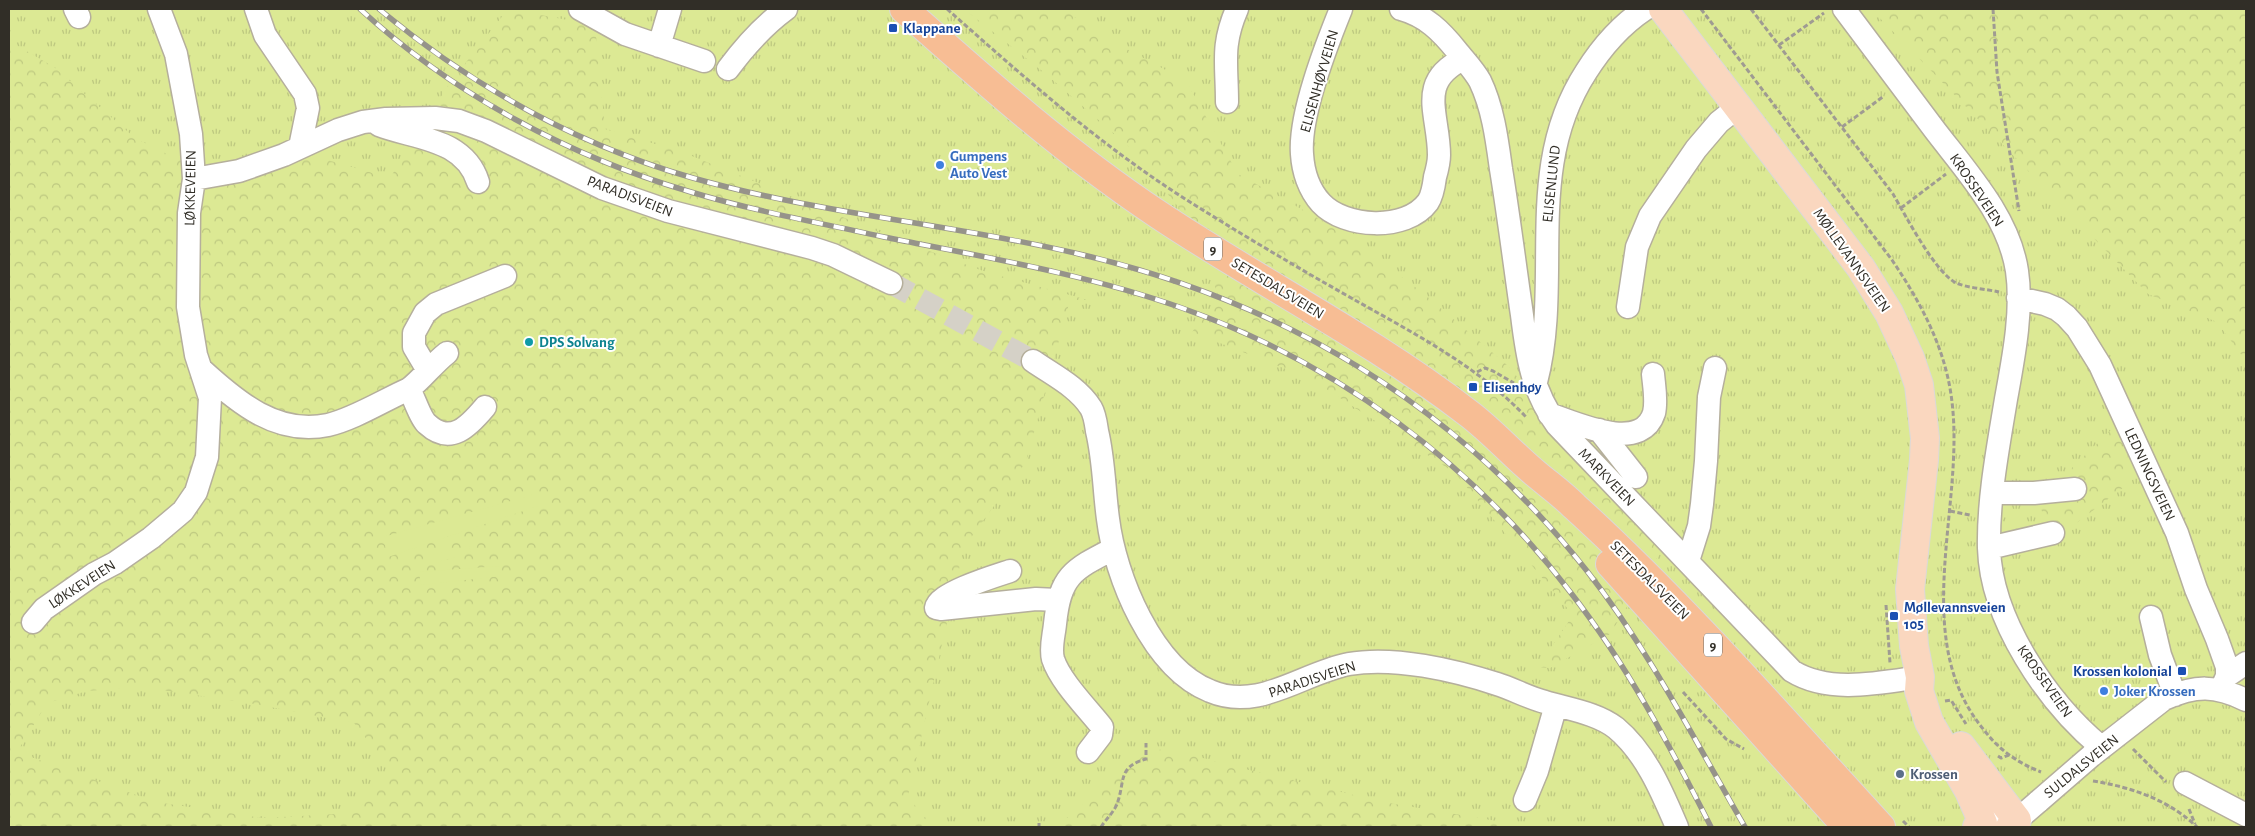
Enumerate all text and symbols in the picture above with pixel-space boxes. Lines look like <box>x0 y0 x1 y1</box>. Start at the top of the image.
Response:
place label: Klappane <box>903 21 961 36</box>
marker: Klappane <box>887 22 899 34</box>
street label: ELISENHØYVEIEN <box>1298 28 1341 134</box>
street label: ELISENLUND <box>1540 144 1563 223</box>
place label: Gumpens Auto Vest <box>950 149 1007 181</box>
street label: LØKKEVEIEN <box>182 150 199 226</box>
street label: KROSSEVEIEN <box>1947 151 2006 229</box>
marker: Gumpens Auto Vest <box>934 159 946 171</box>
street label: PARADISVEIEN <box>585 173 675 220</box>
street label: MØLLEVANNSVEIEN <box>1810 206 1893 315</box>
road number: 9 <box>1204 238 1222 260</box>
street label: SETESDALSVEIEN <box>1229 255 1326 322</box>
place label: DPS Solvang <box>539 335 615 350</box>
marker: DPS Solvang <box>523 336 535 348</box>
place label: Elisenhøy <box>1483 380 1542 395</box>
marker: Elisenhøy <box>1467 381 1479 393</box>
street label: LEDNINGSVEIEN <box>2121 425 2178 523</box>
street label: MARKVEIEN <box>1575 445 1638 509</box>
street label: SETESDALSVEIEN <box>1607 538 1692 623</box>
street label: LØKKEVEIEN <box>46 557 118 611</box>
place label: Møllevannsveien 105 <box>1904 600 2006 632</box>
marker: Møllevannsveien 105 <box>1888 610 1900 622</box>
road number: 9 <box>1704 634 1722 656</box>
street label: KROSSEVEIEN <box>2014 642 2075 720</box>
street label: PARADISVEIEN <box>1267 658 1358 701</box>
place label: Krossen kolonial <box>2073 664 2172 679</box>
marker: Krossen kolonial <box>2176 665 2188 677</box>
place label: Joker Krossen <box>2114 684 2196 699</box>
marker: Joker Krossen <box>2098 685 2110 697</box>
street label: SULDALSVEIEN <box>2041 732 2122 801</box>
place label: Krossen <box>1910 767 1958 782</box>
marker: Krossen <box>1894 768 1906 780</box>

